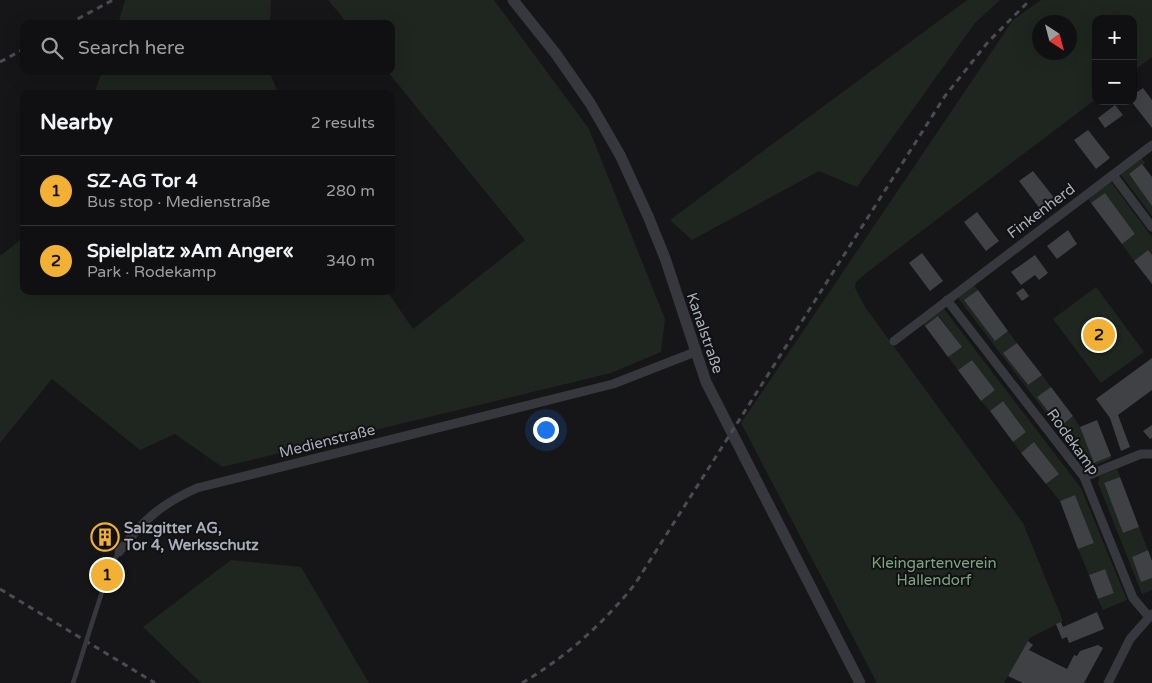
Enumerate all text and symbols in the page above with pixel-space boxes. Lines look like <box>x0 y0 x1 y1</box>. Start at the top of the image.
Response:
north arrow <box>1032 15 1077 60</box>
map controls <box>1092 15 1137 105</box>
button: + <box>1092 15 1137 60</box>
search box <box>20 20 395 75</box>
icon: search <box>38 34 66 62</box>
text: Search here <box>78 37 185 59</box>
button: − <box>1092 60 1137 105</box>
text: Nearby <box>40 110 113 135</box>
text: 2 results <box>311 113 375 133</box>
text: SZ-AG Tor 4 <box>87 170 198 192</box>
street label: Finkenherd <box>1004 180 1078 242</box>
text: 1 <box>51 181 61 201</box>
text: 280 m <box>326 181 375 201</box>
text: Bus stop · Medienstraße <box>87 192 270 212</box>
text: Spielplatz »Am Anger« <box>87 240 294 262</box>
text: 2 <box>51 251 61 271</box>
text: 340 m <box>326 251 375 271</box>
text: Park · Rodekamp <box>87 262 216 282</box>
street label: Kanalstraße <box>683 290 727 376</box>
pin: 2 <box>1083 316 1115 354</box>
street label: Rodekamp <box>1043 405 1103 479</box>
your location <box>533 417 559 443</box>
street label: Medienstraße <box>277 420 377 462</box>
place label: Salzgitter AG, Tor 4, Werksschutz <box>123 519 259 554</box>
building icon: Salzgitter AG, Tor 4, Werksschutz <box>90 522 120 552</box>
park label: Kleingartenverein Hallendorf <box>871 554 997 589</box>
pin: 1 <box>91 556 123 594</box>

